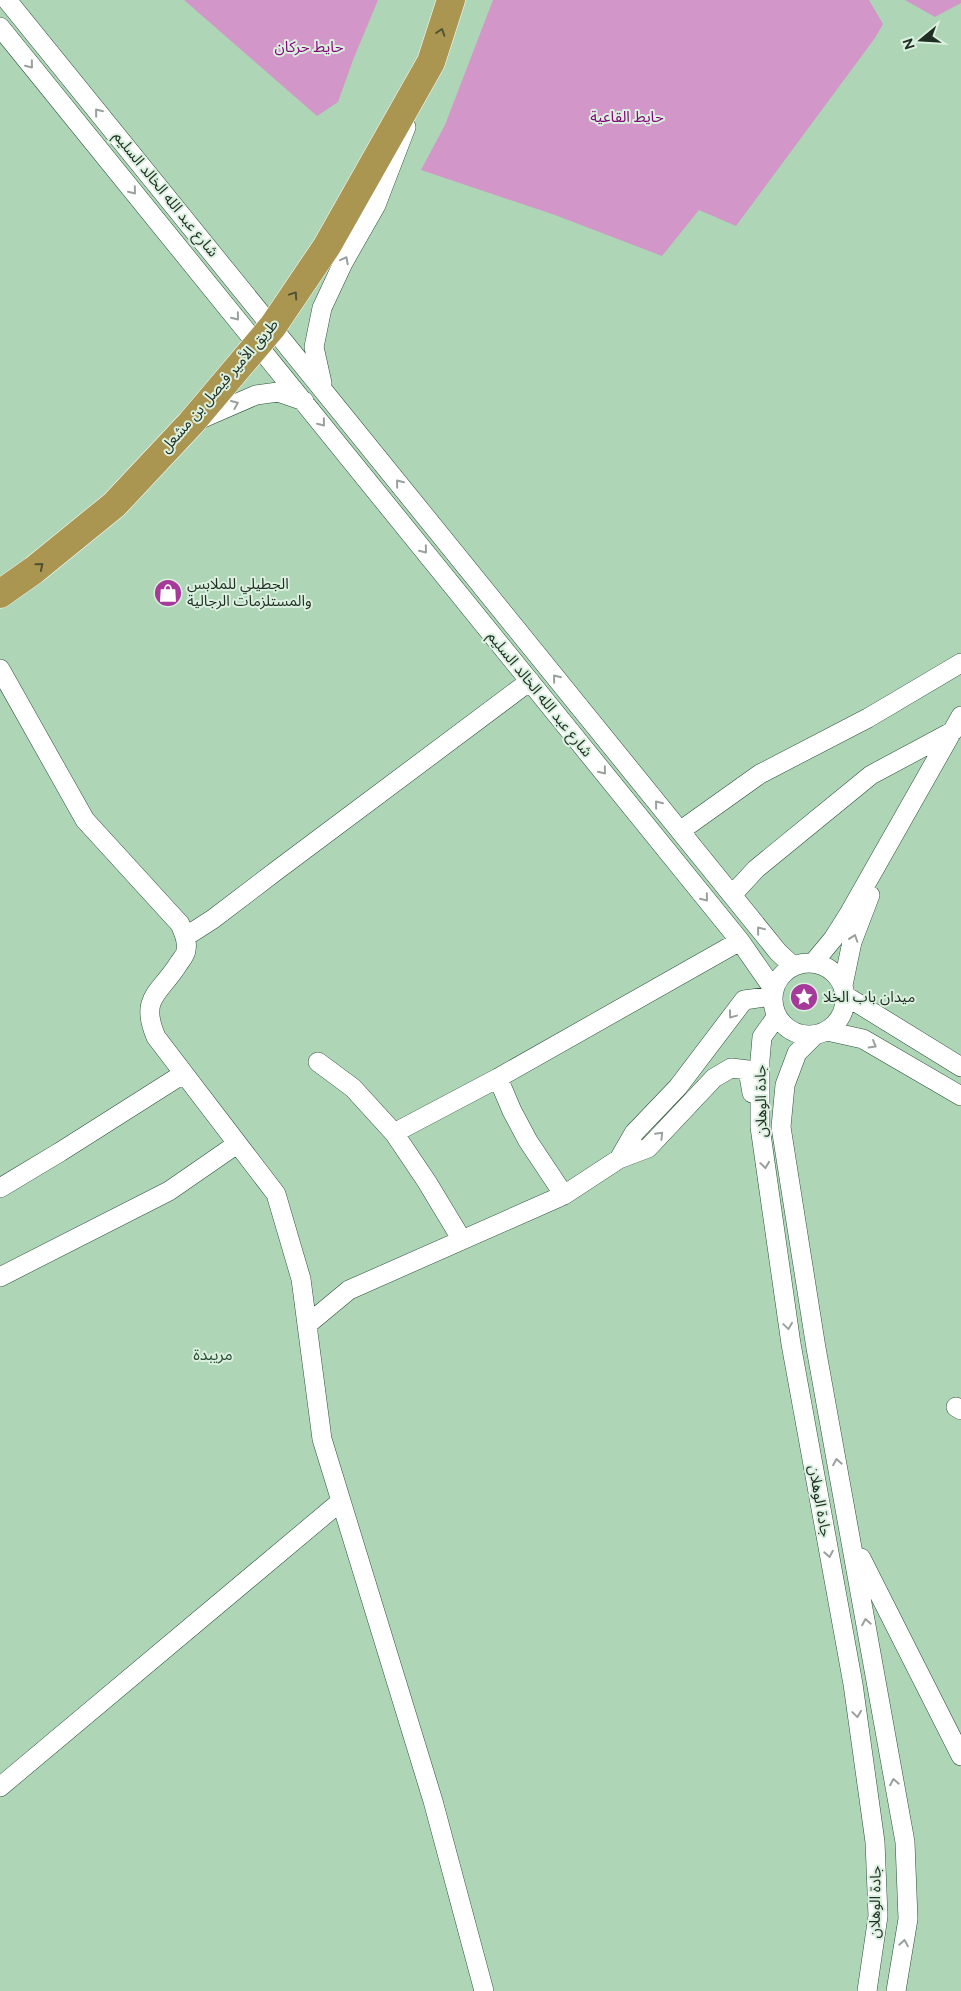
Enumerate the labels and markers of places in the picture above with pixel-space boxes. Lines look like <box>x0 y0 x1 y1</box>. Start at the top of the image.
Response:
place label: الجطيلي للملابس والمستلزمات الرجالية <box>187 575 312 610</box>
shop icon: الجطيلي للملابس والمستلزمات الرجالية <box>153 578 183 608</box>
place icon: ميدان باب الخلا <box>789 982 819 1012</box>
place label: ميدان باب الخلا <box>823 988 915 1006</box>

